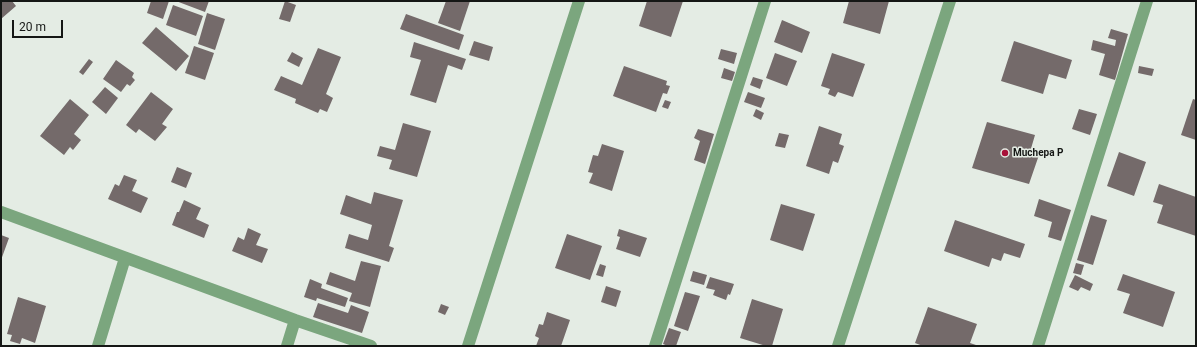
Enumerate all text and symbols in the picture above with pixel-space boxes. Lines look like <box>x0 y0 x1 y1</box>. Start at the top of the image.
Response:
scale bar <box>14 12 65 38</box>
text: 20 m <box>19 20 46 34</box>
place label: Muchepa P <box>1013 147 1063 159</box>
marker: Muchepa P <box>1000 148 1010 158</box>

